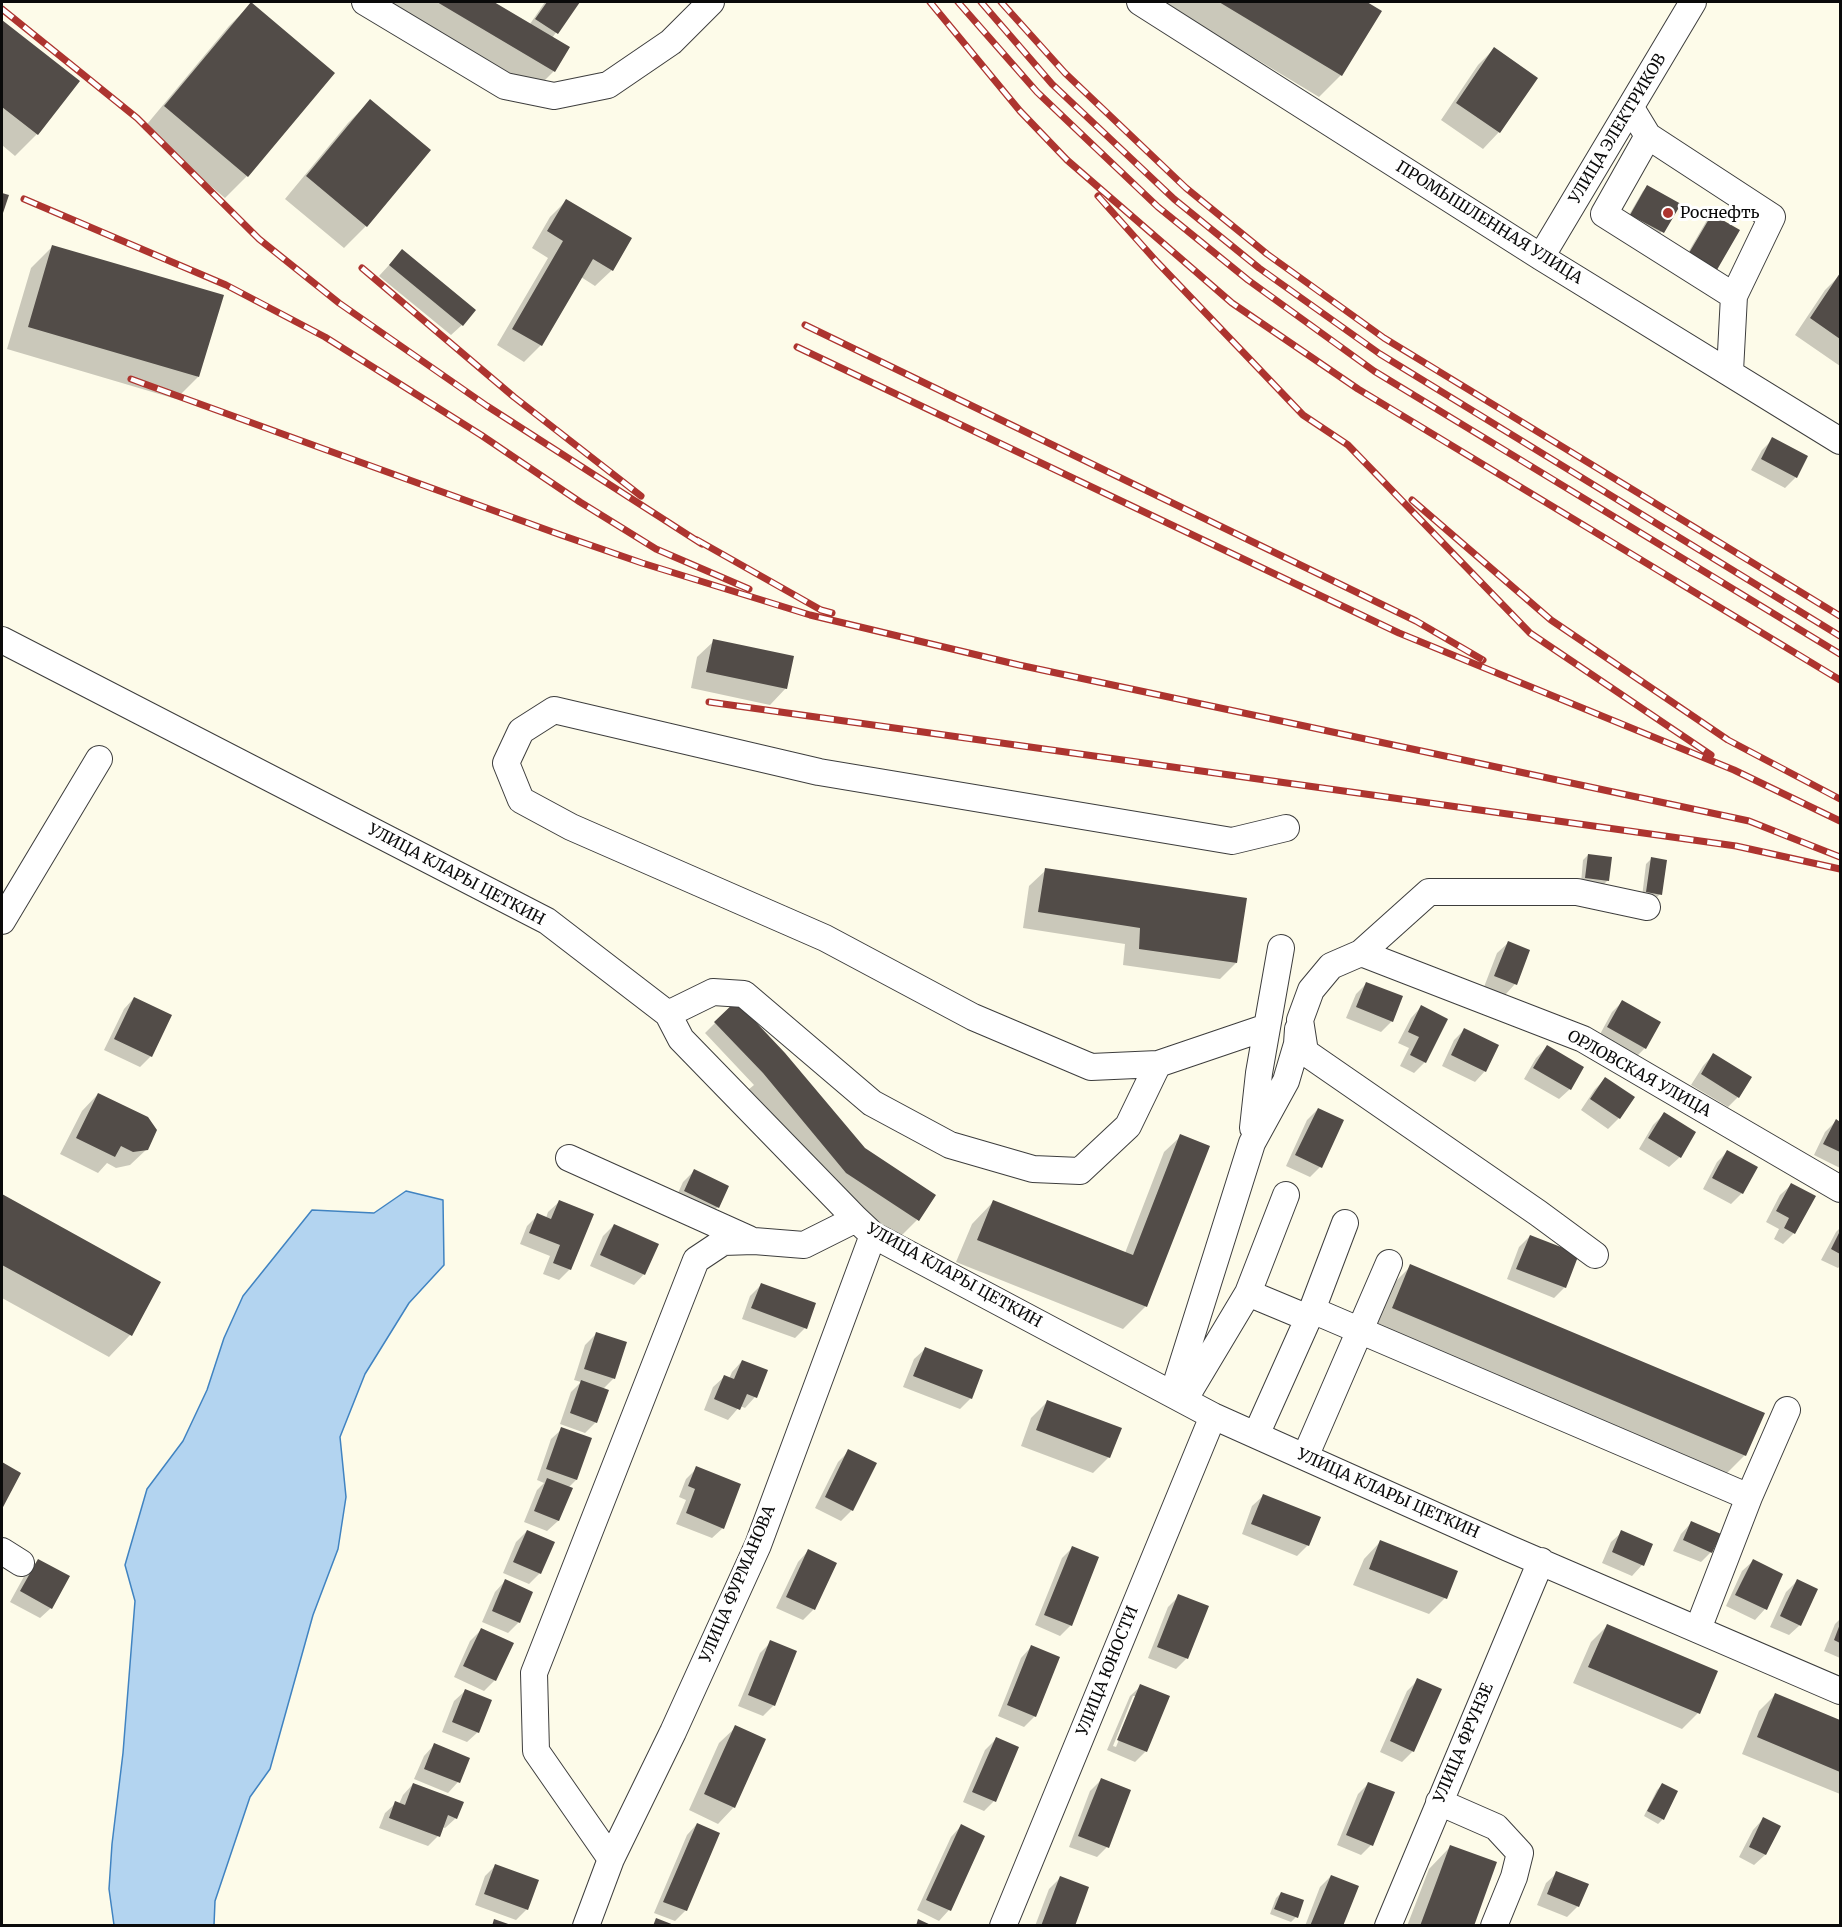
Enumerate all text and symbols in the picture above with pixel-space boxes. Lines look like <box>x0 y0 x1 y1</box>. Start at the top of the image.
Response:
street label: УЛИЦА ЭЛЕКТРИКОВ <box>1566 51 1670 207</box>
street label: ПРОМЫШЛЕННАЯ УЛИЦА <box>1392 157 1586 289</box>
place label: Роснефть <box>1680 203 1760 223</box>
marker: Роснефть <box>1661 206 1675 220</box>
street label: УЛИЦА КЛАРЫ ЦЕТКИН <box>364 820 548 930</box>
street label: ОРЛОВСКАЯ УЛИЦА <box>1564 1027 1714 1121</box>
street label: УЛИЦА КЛАРЫ ЦЕТКИН <box>863 1220 1045 1332</box>
street label: УЛИЦА КЛАРЫ ЦЕТКИН <box>1294 1445 1482 1543</box>
street label: УЛИЦА ФУРМАНОВА <box>696 1503 780 1665</box>
street label: УЛИЦА ЮНОСТИ <box>1073 1603 1143 1739</box>
street label: УЛИЦА ФРУНЗЕ <box>1430 1680 1498 1806</box>

